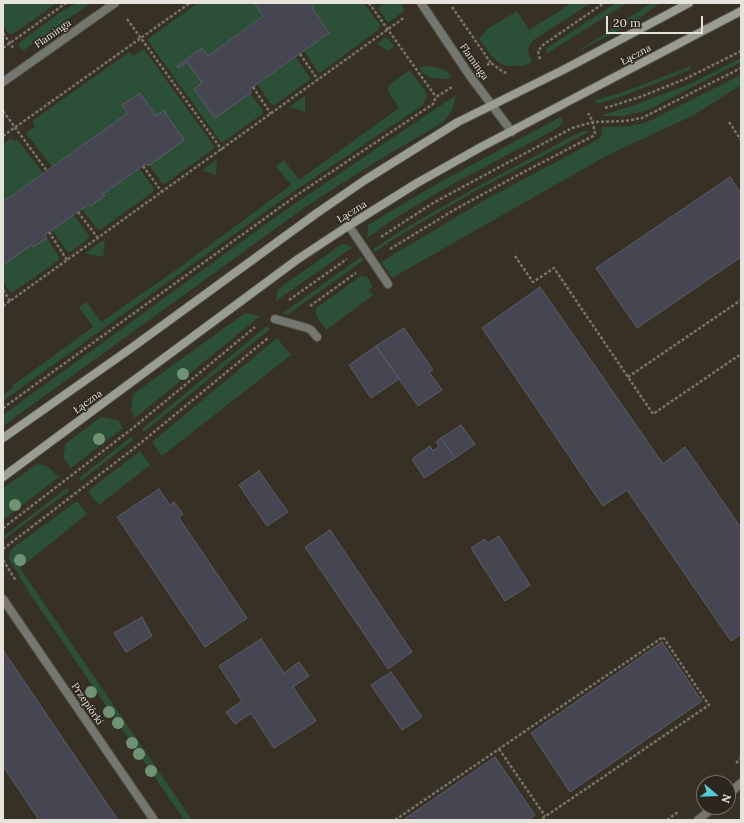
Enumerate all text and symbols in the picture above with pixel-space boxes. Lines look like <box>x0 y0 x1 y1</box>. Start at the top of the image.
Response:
scale bar <box>608 8 705 34</box>
text: 20 m <box>613 15 641 30</box>
street label: Flaminga <box>32 17 74 51</box>
street label: Flaminga <box>457 41 491 83</box>
street label: Łączna <box>619 42 653 68</box>
street label: Łączna <box>335 198 369 226</box>
street label: Łączna <box>71 388 105 416</box>
street label: Przepiórki <box>69 681 105 727</box>
north arrow <box>696 775 736 815</box>
text: N <box>718 792 734 805</box>

